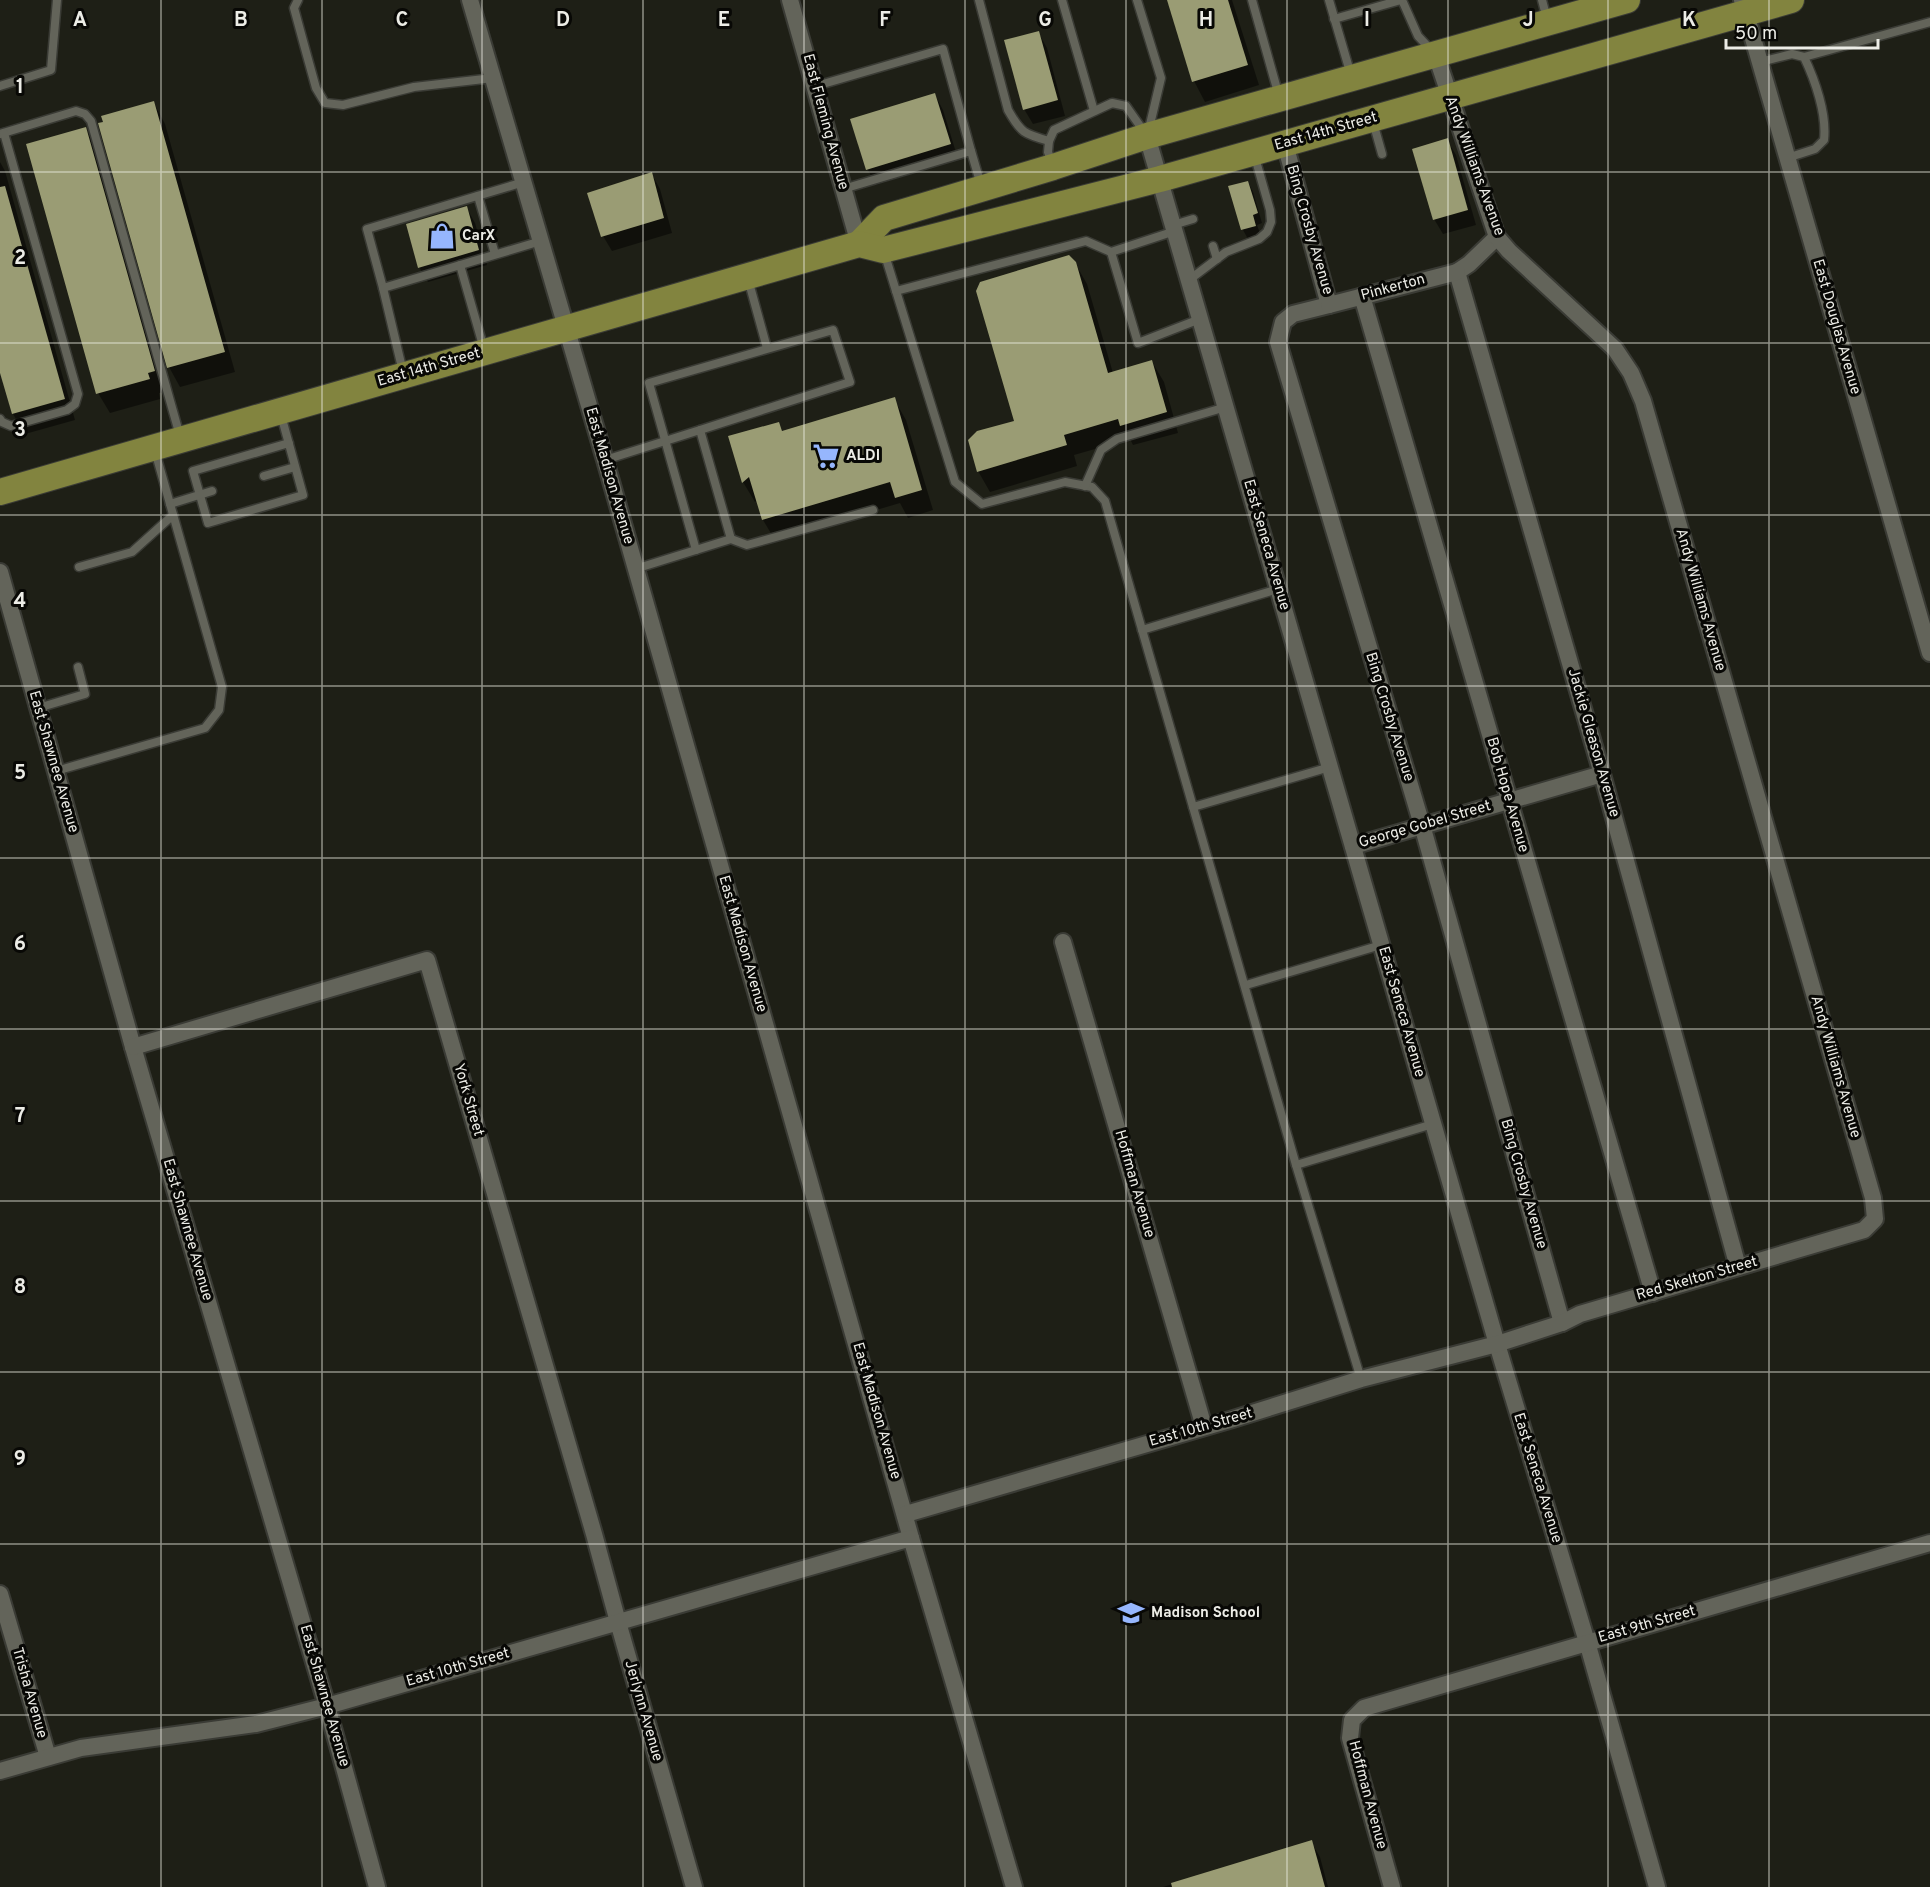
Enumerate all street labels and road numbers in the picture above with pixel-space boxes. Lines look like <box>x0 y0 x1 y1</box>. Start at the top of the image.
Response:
street label: East Fleming Avenue <box>798 52 852 192</box>
street label: Andy Williams Avenue <box>1440 93 1508 239</box>
street label: East 14th Street <box>1272 108 1380 156</box>
street label: Bing Crosby Avenue <box>1281 163 1337 297</box>
street label: East Douglas Avenue <box>1808 257 1864 397</box>
street label: Pinkerton <box>1359 270 1427 306</box>
street label: East 14th Street <box>375 344 483 392</box>
street label: East Madison Avenue <box>580 405 638 547</box>
street label: East Seneca Avenue <box>1238 477 1294 613</box>
street label: Andy Williams Avenue <box>1671 527 1729 673</box>
street label: Bing Crosby Avenue <box>1360 650 1418 784</box>
street label: Jackie Gleason Avenue <box>1563 666 1623 820</box>
street label: East Shawnee Avenue <box>24 689 82 835</box>
street label: Bob Hope Avenue <box>1481 735 1533 855</box>
street label: George Gobel Street <box>1357 797 1493 853</box>
street label: East Madison Avenue <box>713 873 771 1015</box>
street label: East Seneca Avenue <box>1373 944 1429 1080</box>
street label: Andy Williams Avenue <box>1806 994 1864 1140</box>
street label: York Street <box>449 1061 487 1139</box>
street label: Bing Crosby Avenue <box>1495 1117 1551 1251</box>
street label: Hoffman Avenue <box>1110 1128 1158 1240</box>
street label: East Shawnee Avenue <box>158 1157 216 1303</box>
street label: Red Skelton Street <box>1634 1253 1760 1305</box>
street label: East Madison Avenue <box>847 1340 905 1482</box>
street label: East 10th Street <box>1147 1404 1255 1452</box>
street label: East Seneca Avenue <box>1508 1411 1566 1545</box>
street label: East 9th Street <box>1596 1602 1698 1648</box>
street label: East Shawnee Avenue <box>295 1623 353 1769</box>
street label: East 10th Street <box>404 1644 512 1692</box>
street label: Trisha Avenue <box>7 1645 51 1741</box>
street label: Jerlynn Avenue <box>619 1658 667 1764</box>
street label: Hoffman Avenue <box>1343 1739 1391 1851</box>

